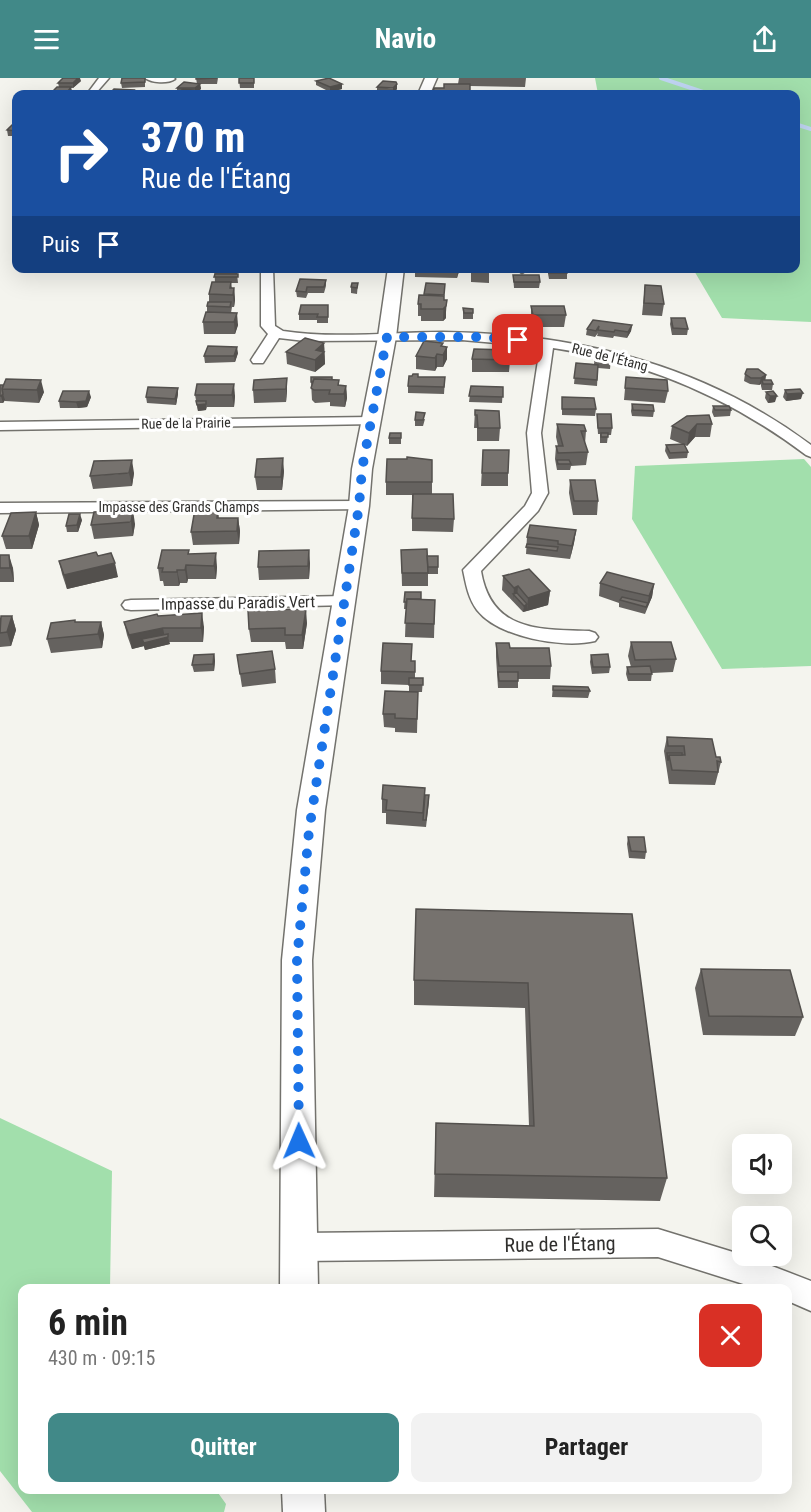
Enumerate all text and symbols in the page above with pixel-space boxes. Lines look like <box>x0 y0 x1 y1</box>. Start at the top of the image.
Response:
icon: menu <box>30 23 63 56</box>
text: Navio <box>375 23 436 55</box>
icon: share <box>748 23 781 56</box>
text: 370 m <box>141 113 246 162</box>
icon: right <box>42 114 120 192</box>
text: Rue de l'Étang <box>141 163 291 195</box>
icon: arrive <box>92 228 125 261</box>
text: Puis <box>42 232 80 257</box>
pin <box>492 314 543 365</box>
icon: arrive <box>501 323 534 356</box>
street label: Rue de l'Étang <box>570 339 650 374</box>
street label: Rue de la Prairie <box>141 414 231 432</box>
street label: Impasse des Grands Champs <box>99 499 259 515</box>
street label: Impasse du Paradis Vert <box>161 592 315 614</box>
position arrow <box>267 1109 331 1173</box>
map controls <box>732 1134 792 1266</box>
button: sound <box>732 1134 792 1194</box>
button: search <box>732 1206 792 1266</box>
street label: Rue de l'Étang <box>504 1231 616 1257</box>
text: 6 min <box>48 1302 128 1344</box>
button: close <box>699 1304 762 1367</box>
text: 430 m · 09:15 <box>48 1346 155 1370</box>
button: Quitter <box>48 1413 399 1482</box>
button: Partager <box>411 1413 762 1482</box>

